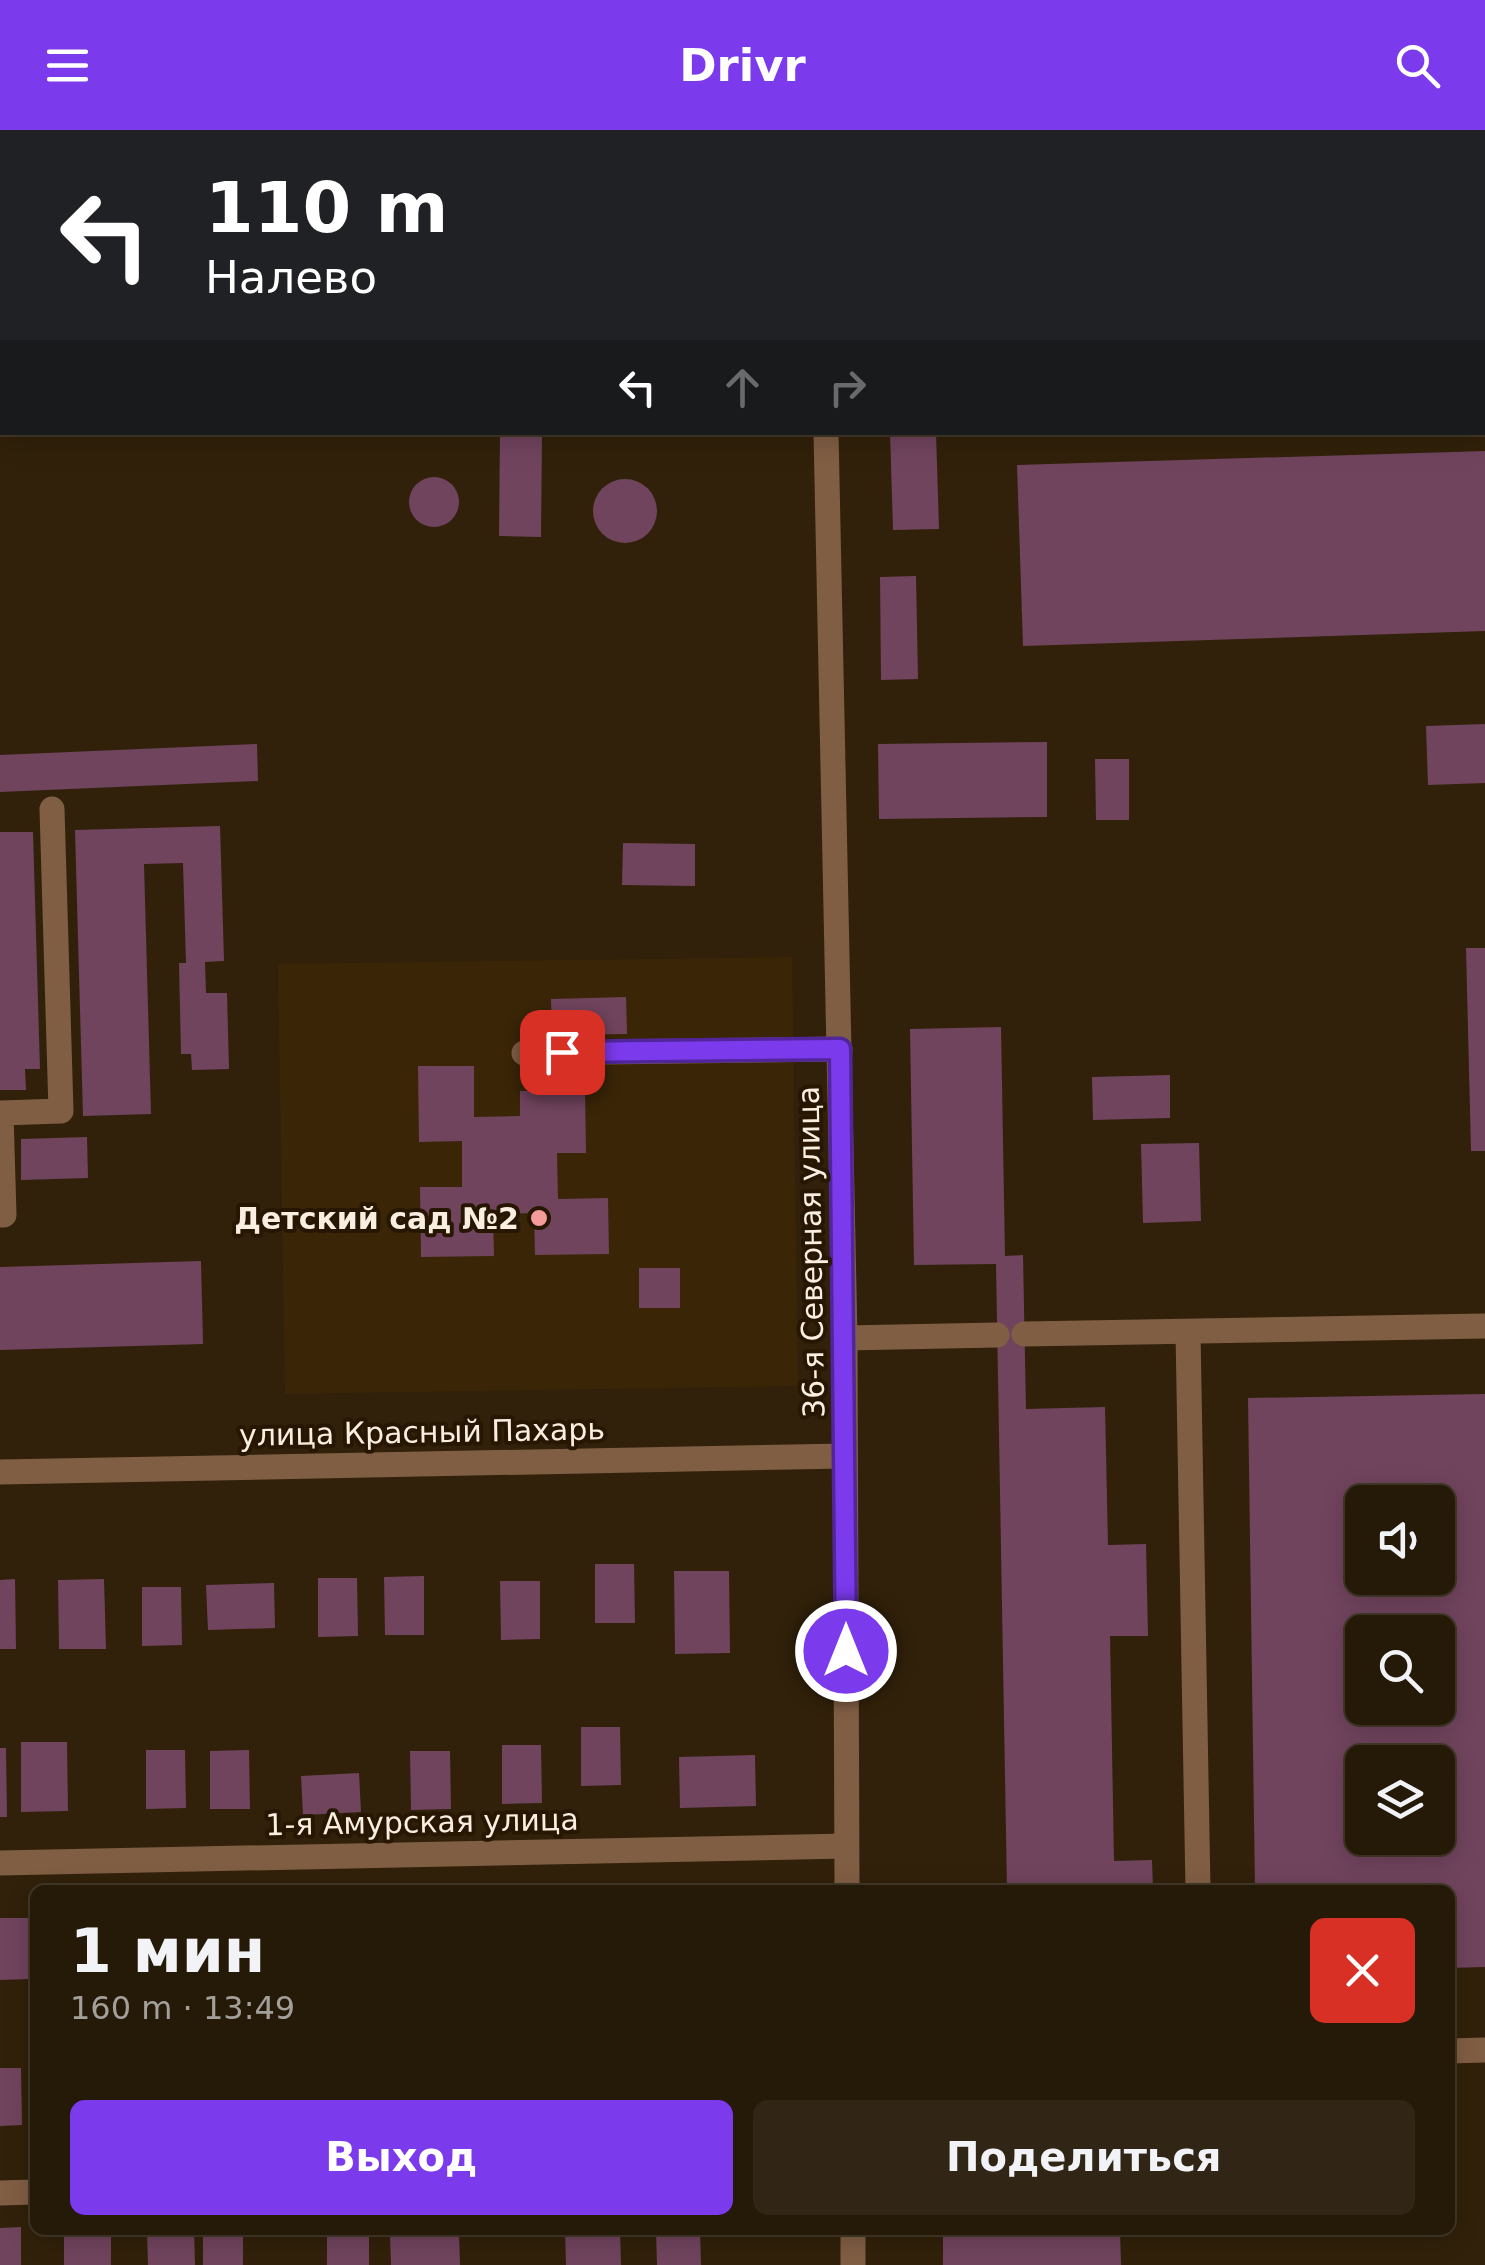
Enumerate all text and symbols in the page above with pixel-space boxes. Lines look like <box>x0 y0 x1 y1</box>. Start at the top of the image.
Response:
icon: menu <box>40 38 95 93</box>
icon: search <box>1390 38 1445 93</box>
text: Drivr <box>679 39 806 92</box>
text: 110 m <box>205 167 448 249</box>
icon: left <box>40 170 170 300</box>
text: Налево <box>205 251 377 304</box>
icon: left <box>610 360 665 415</box>
icon: ahead <box>715 360 770 415</box>
icon: right <box>820 360 875 415</box>
pin <box>520 1010 605 1095</box>
icon: arrive <box>535 1025 590 1080</box>
street label: 36-я Северная улица <box>791 1086 831 1418</box>
place label: Детский сад №2 <box>234 1201 519 1236</box>
marker: Детский сад №2 <box>528 1207 550 1229</box>
street label: улица Красный Пахарь <box>239 1411 605 1453</box>
map controls <box>1345 1485 1455 1855</box>
button: sound <box>1345 1485 1455 1595</box>
position arrow <box>794 1599 898 1703</box>
button: search <box>1345 1615 1455 1725</box>
button: layers <box>1345 1745 1455 1855</box>
street label: 1-я Амурская улица <box>265 1802 579 1842</box>
text: 1 мин <box>70 1916 265 1986</box>
button: close <box>1310 1918 1415 2023</box>
text: 160 m · 13:49 <box>70 1989 295 2027</box>
button: Выход <box>70 2100 733 2215</box>
button: Поделиться <box>753 2100 1415 2215</box>

